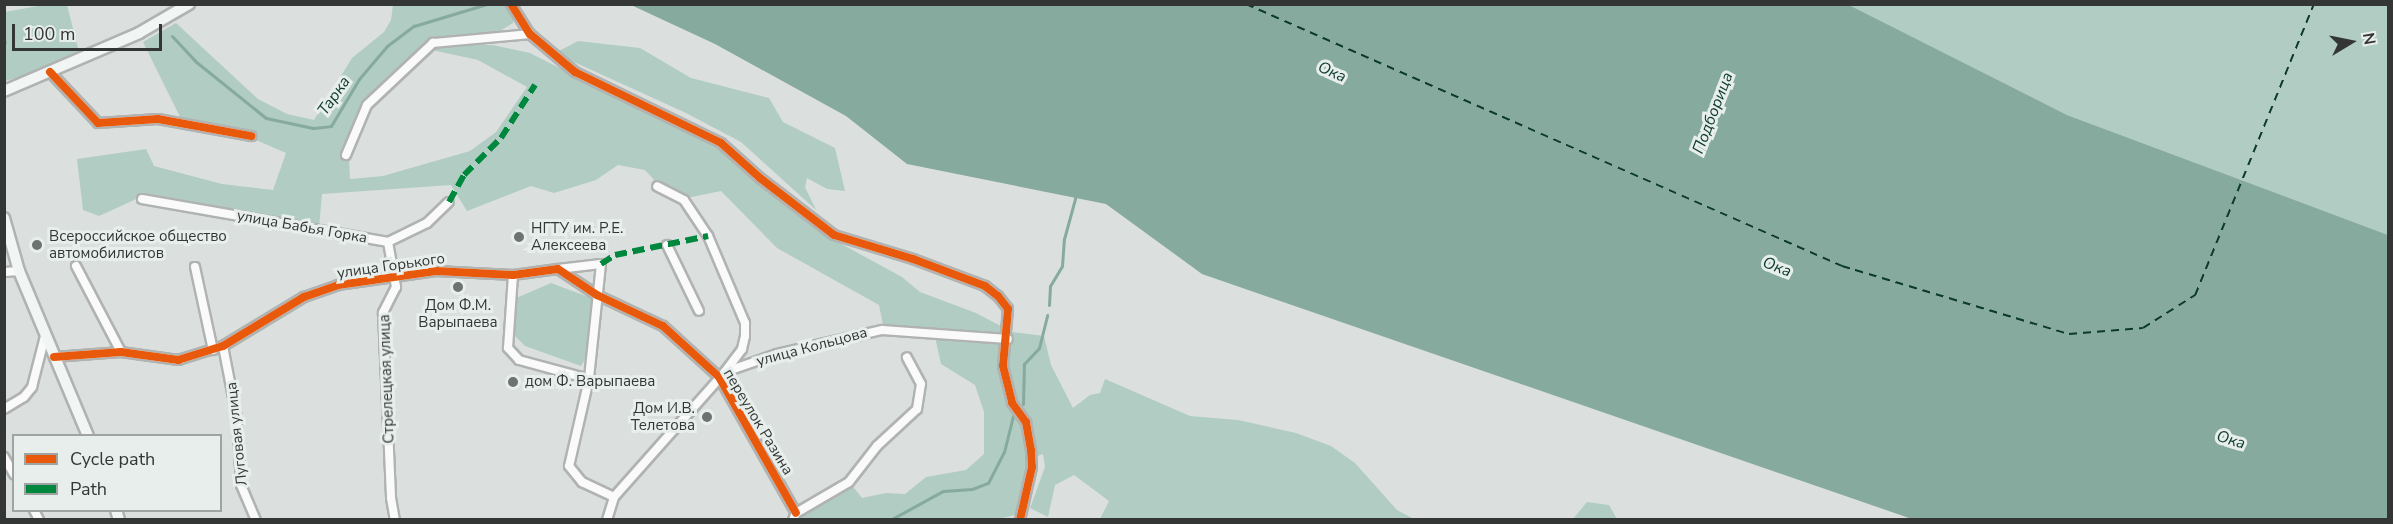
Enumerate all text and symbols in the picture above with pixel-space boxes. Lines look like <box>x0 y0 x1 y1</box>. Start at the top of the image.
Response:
scale bar <box>15 12 165 50</box>
north arrow <box>2321 12 2381 72</box>
text: 100 m <box>23 22 75 46</box>
text: N <box>2357 31 2381 47</box>
water label: Ока <box>1315 57 1349 87</box>
water label: Подборица <box>1689 70 1737 156</box>
water label: Тарка <box>314 73 354 119</box>
street label: улица Бабья Горка <box>235 207 369 247</box>
place label: НГТУ им. Р.Е. Алексеева <box>531 219 623 254</box>
place label: Всероссийское общество автомобилистов <box>49 227 227 262</box>
marker: НГТУ им. Р.Е. Алексеева <box>512 230 526 244</box>
marker: Всероссийское общество автомобилистов <box>30 238 44 252</box>
street label: улица Горького <box>336 250 446 282</box>
water label: Ока <box>1760 253 1794 281</box>
marker: Дом Ф.М. Варыпаева <box>451 280 465 294</box>
place label: Дом Ф.М. Варыпаева <box>418 296 498 331</box>
street label: Стрелецкая улица <box>376 314 398 444</box>
street label: улица Кольцова <box>755 324 869 370</box>
street label: переулок Разина <box>719 366 797 478</box>
place label: дом Ф. Варыпаева <box>525 373 655 391</box>
marker: дом Ф. Варыпаева <box>506 375 520 389</box>
street label: Луговая улица <box>223 381 251 487</box>
place label: Дом И.В. Телетова <box>631 399 695 434</box>
marker: Дом И.В. Телетова <box>700 410 714 424</box>
water label: Ока <box>2214 427 2248 453</box>
legend <box>12 434 222 512</box>
text: Cycle path <box>70 447 155 471</box>
text: Path <box>70 477 107 501</box>

